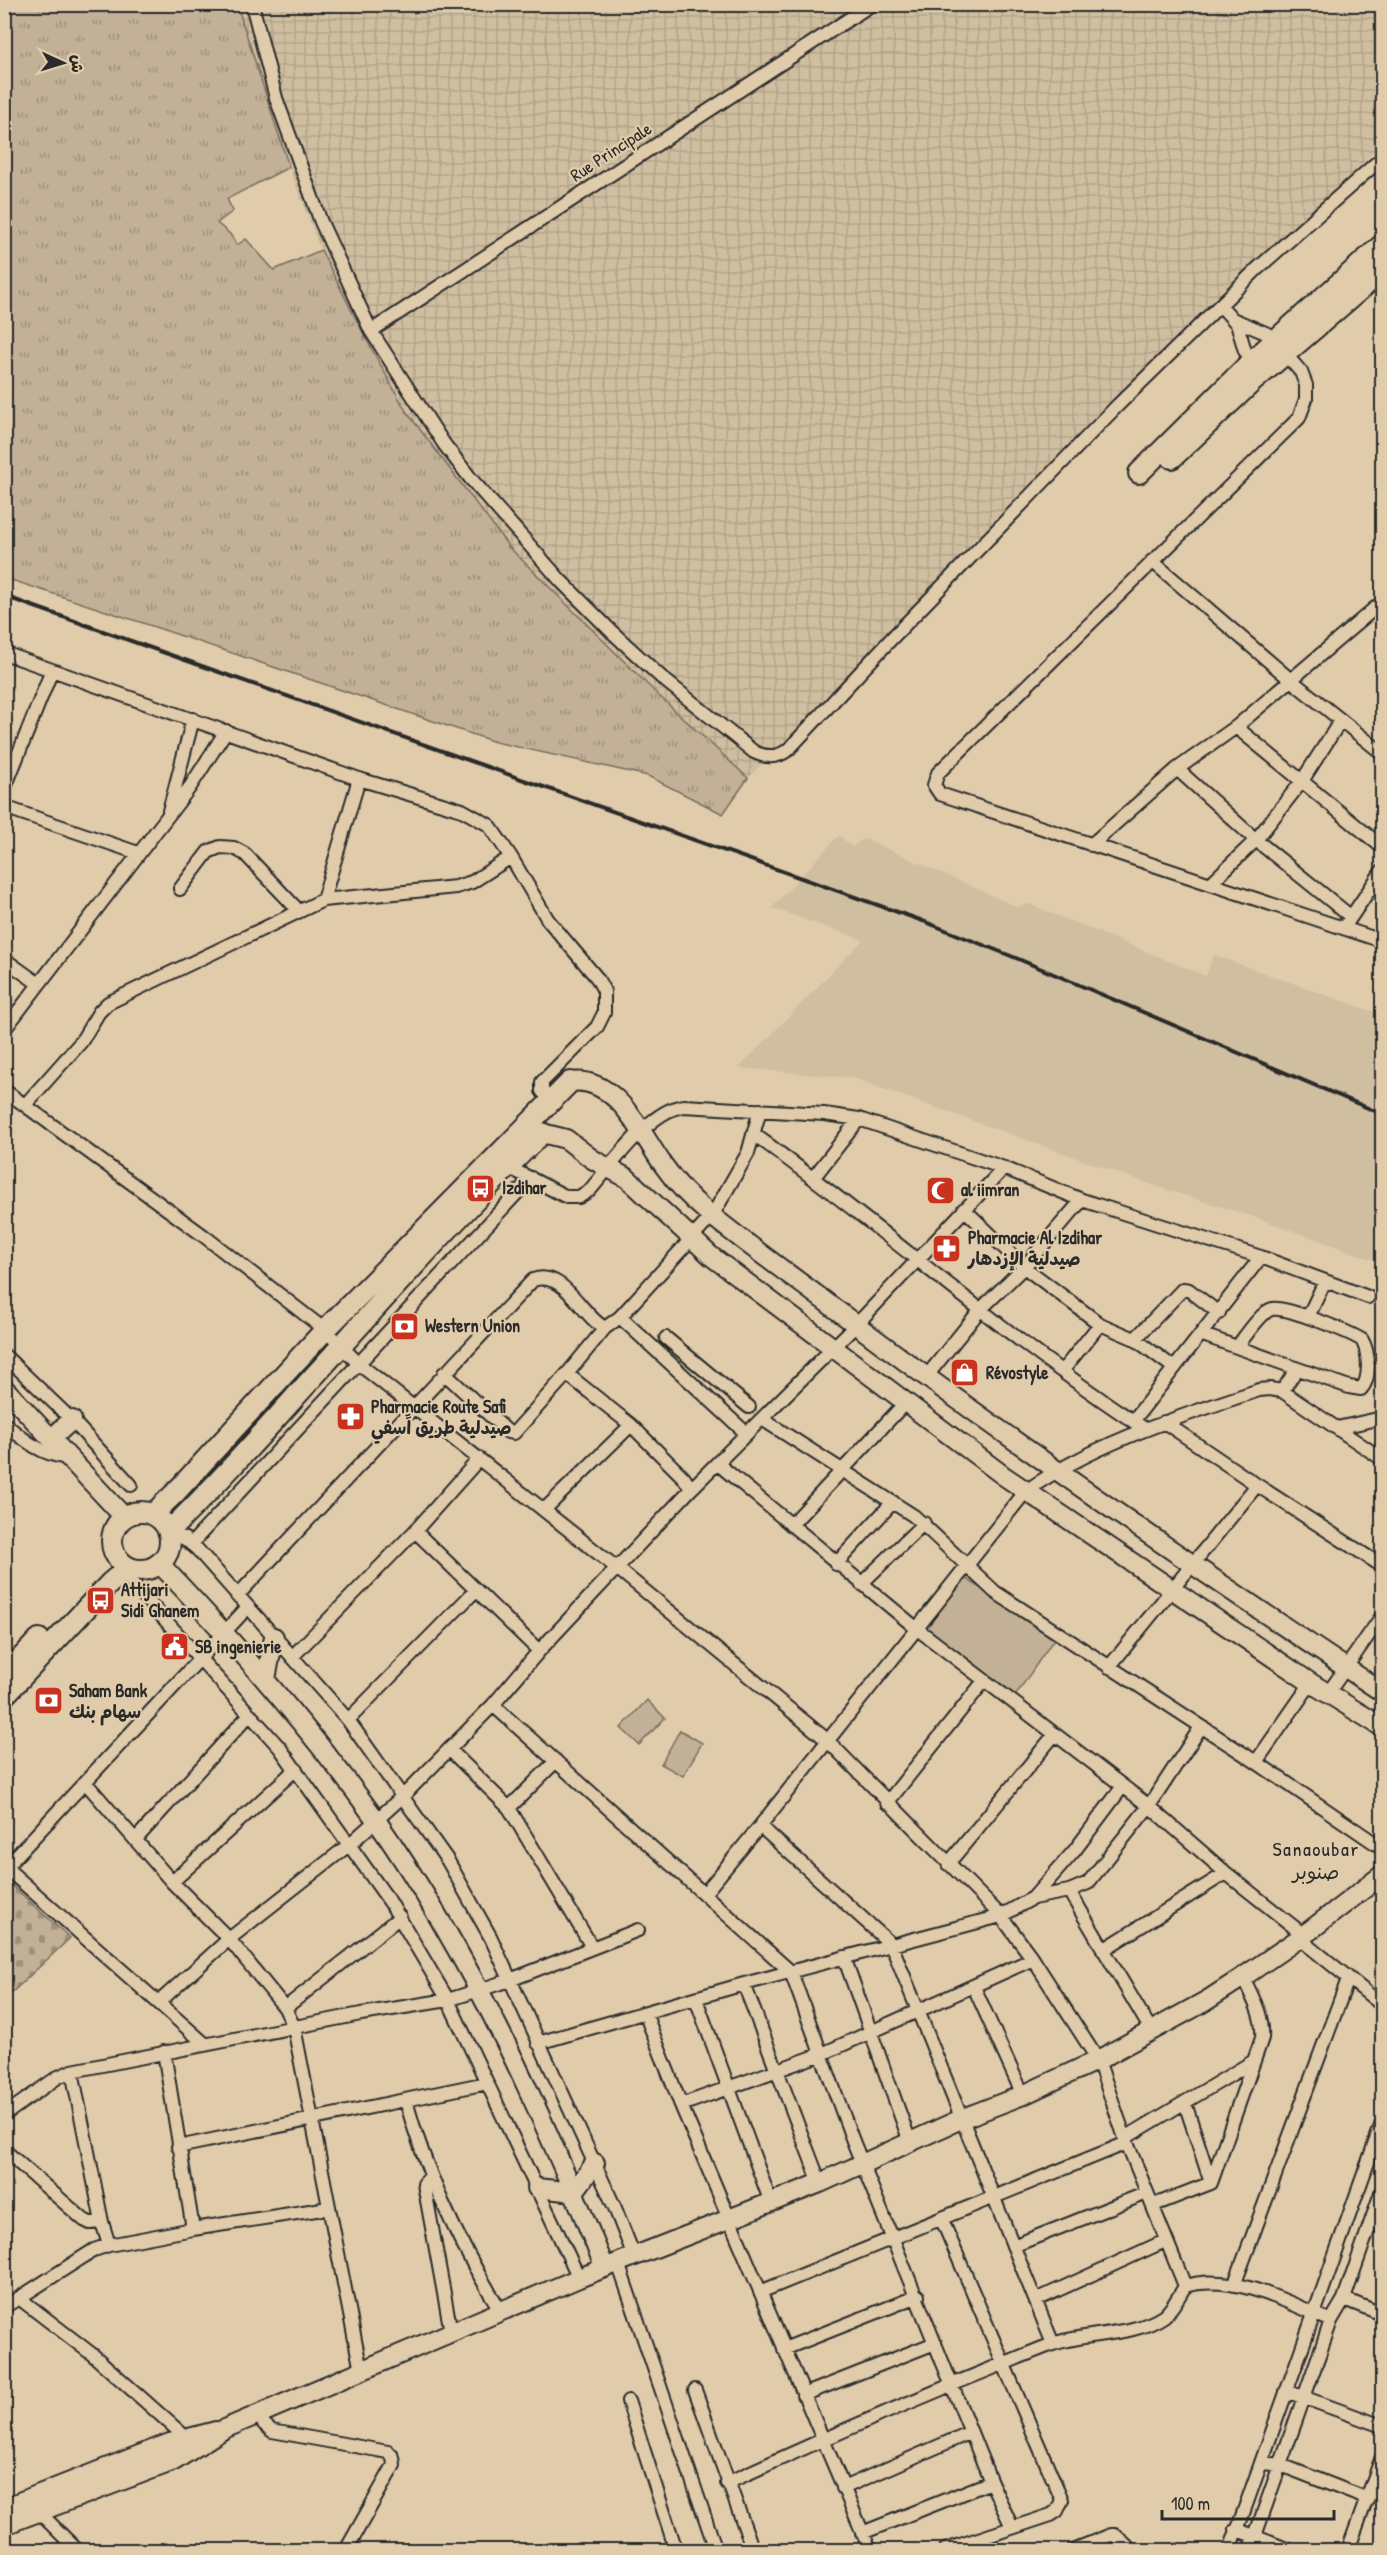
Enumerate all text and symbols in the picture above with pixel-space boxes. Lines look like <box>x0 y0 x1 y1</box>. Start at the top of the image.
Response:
north arrow <box>33 33 93 93</box>
text: ش <box>66 54 90 74</box>
street label: Rue Principale <box>565 116 656 187</box>
bus stop icon: Izdihar <box>465 1172 497 1204</box>
mosque icon: al iimran <box>924 1174 956 1206</box>
place label: Izdihar <box>502 1175 547 1200</box>
place label: al iimran <box>961 1177 1019 1202</box>
place label: Pharmacie Al Izdihar صيدلية الإزدهار <box>967 1225 1102 1271</box>
pharmacy icon: Pharmacie Al Izdihar صيدلية الإزدهار <box>931 1232 963 1264</box>
bank icon: Western Union <box>388 1310 420 1342</box>
place label: Western Union <box>425 1313 520 1338</box>
shop icon: Révostyle <box>949 1357 981 1389</box>
place label: Révostyle <box>986 1360 1049 1386</box>
place label: Pharmacie Route Safi صيدلية طريق اًسفي <box>371 1394 512 1444</box>
pharmacy icon: Pharmacie Route Safi صيدلية طريق اًسفي <box>334 1401 366 1433</box>
place label: Attijari Sidi Ghanem <box>121 1577 199 1623</box>
bus stop icon: Attijari Sidi Ghanem <box>84 1584 116 1616</box>
public building icon: SB ingenierie <box>158 1631 190 1663</box>
place label: SB ingenierie <box>195 1634 282 1660</box>
place label: Saham Bank سهام بنك <box>69 1678 148 1726</box>
bank icon: Saham Bank سهام بنك <box>32 1685 64 1717</box>
district label: Sanaoubar صنوبر <box>1272 1835 1360 1885</box>
scale bar <box>1162 2483 1334 2521</box>
text: 100 m <box>1171 2491 1210 2516</box>

